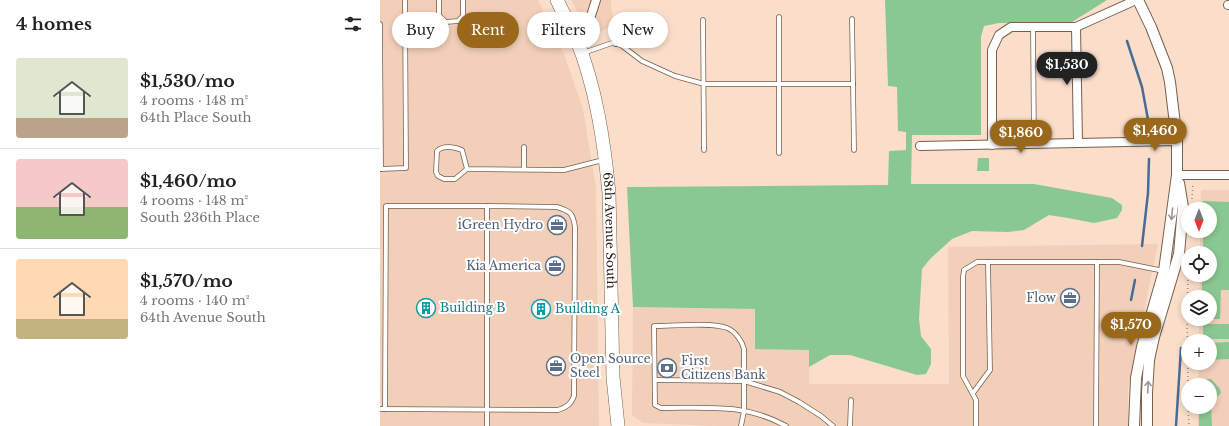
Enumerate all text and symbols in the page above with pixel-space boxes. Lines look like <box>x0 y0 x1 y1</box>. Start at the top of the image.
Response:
chip: Buy <box>392 12 449 48</box>
chip: Rent <box>457 12 519 48</box>
chip: Filters <box>527 12 600 48</box>
chip: New <box>608 12 668 48</box>
icon: filters <box>342 13 364 35</box>
text: 4 homes <box>16 14 92 35</box>
pin: $1,530 <box>1034 52 1100 86</box>
text: $1,530 <box>1045 56 1089 73</box>
text: $1,530/mo <box>140 71 235 92</box>
icon: home <box>48 74 96 122</box>
text: 4 rooms · 148 m² <box>140 92 248 109</box>
text: 64th Place South <box>140 109 252 126</box>
pin: $1,460 <box>1122 118 1188 152</box>
pin: $1,860 <box>988 120 1054 154</box>
text: $1,460 <box>1133 122 1177 139</box>
text: $1,860 <box>999 124 1043 141</box>
text: $1,460/mo <box>140 171 237 192</box>
street label: 68th Avenue South <box>600 172 619 289</box>
icon: home <box>48 175 96 223</box>
text: 4 rooms · 148 m² <box>140 192 248 209</box>
north arrow <box>1181 202 1217 238</box>
map controls <box>1181 202 1217 414</box>
one-way arrow <box>1168 207 1175 220</box>
text: South 236th Place <box>140 209 260 226</box>
office icon: iGreen Hydro <box>546 214 568 236</box>
place label: iGreen Hydro <box>458 217 543 232</box>
button: locate <box>1181 246 1217 282</box>
office icon: Kia America <box>544 255 566 277</box>
place label: Kia America <box>466 258 541 273</box>
text: $1,570/mo <box>140 271 233 292</box>
icon: home <box>48 275 96 323</box>
office icon: Flow <box>1059 287 1081 309</box>
place label: Flow <box>1026 290 1057 305</box>
button: layers <box>1181 290 1217 326</box>
text: 4 rooms · 140 m² <box>140 292 250 309</box>
building icon: Building B <box>415 297 437 319</box>
building icon: Building A <box>530 298 552 320</box>
place label: Building B <box>440 300 505 315</box>
place label: Building A <box>555 301 621 316</box>
text: 64th Avenue South <box>140 309 266 326</box>
pin: $1,570 <box>1098 312 1164 346</box>
text: $1,570 <box>1110 316 1152 333</box>
button: + <box>1181 334 1217 370</box>
place label: Open Source Steel <box>570 351 651 380</box>
place label: First Citizens Bank <box>681 353 766 382</box>
office icon: Open Source Steel <box>545 355 567 377</box>
bank icon: First Citizens Bank <box>656 357 678 379</box>
button: − <box>1181 378 1217 414</box>
one-way arrow <box>1144 381 1151 394</box>

